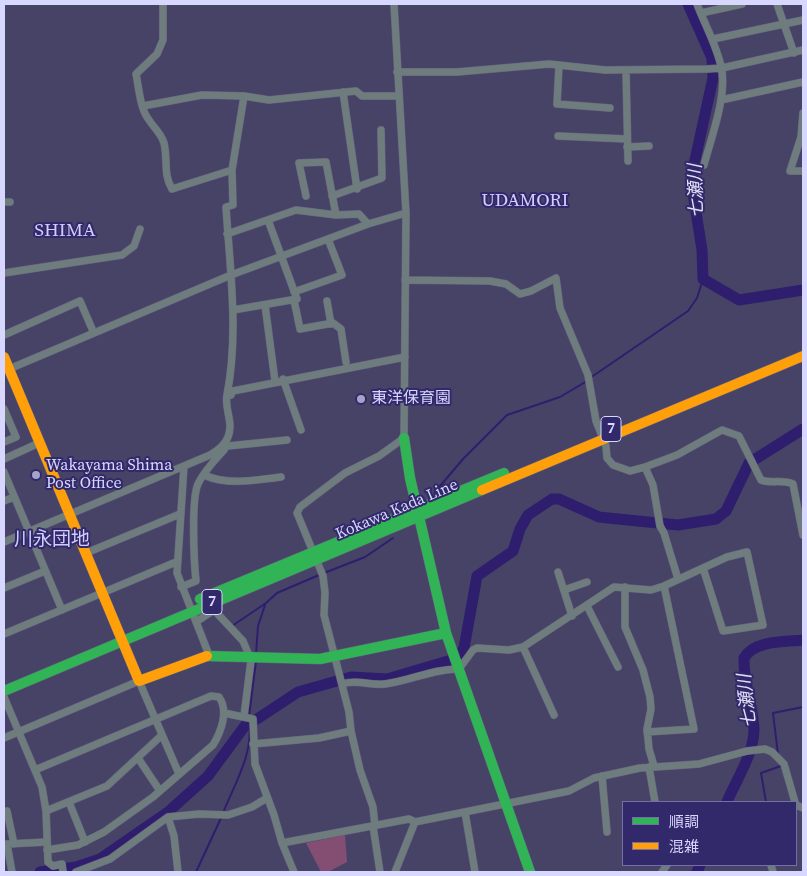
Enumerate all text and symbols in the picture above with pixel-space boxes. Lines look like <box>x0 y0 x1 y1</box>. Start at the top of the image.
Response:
water label: 七瀬川 <box>685 164 709 218</box>
district label: UDAMORI <box>477 190 573 212</box>
district label: SHIMA <box>31 220 99 242</box>
place label: 東洋保育園 <box>371 389 451 409</box>
marker: 東洋保育園 <box>355 393 367 405</box>
road number: 7 <box>601 416 621 442</box>
place label: Wakayama Shima Post Office <box>46 456 172 494</box>
marker: Wakayama Shima Post Office <box>30 469 42 481</box>
street label: Kokawa Kada Line <box>333 476 461 544</box>
district label: 川永団地 <box>14 529 90 551</box>
road number: 7 <box>202 590 222 614</box>
water label: 七瀬川 <box>734 673 762 729</box>
legend <box>622 801 797 866</box>
text: 順調 <box>669 811 699 832</box>
text: 混雑 <box>669 836 699 857</box>

